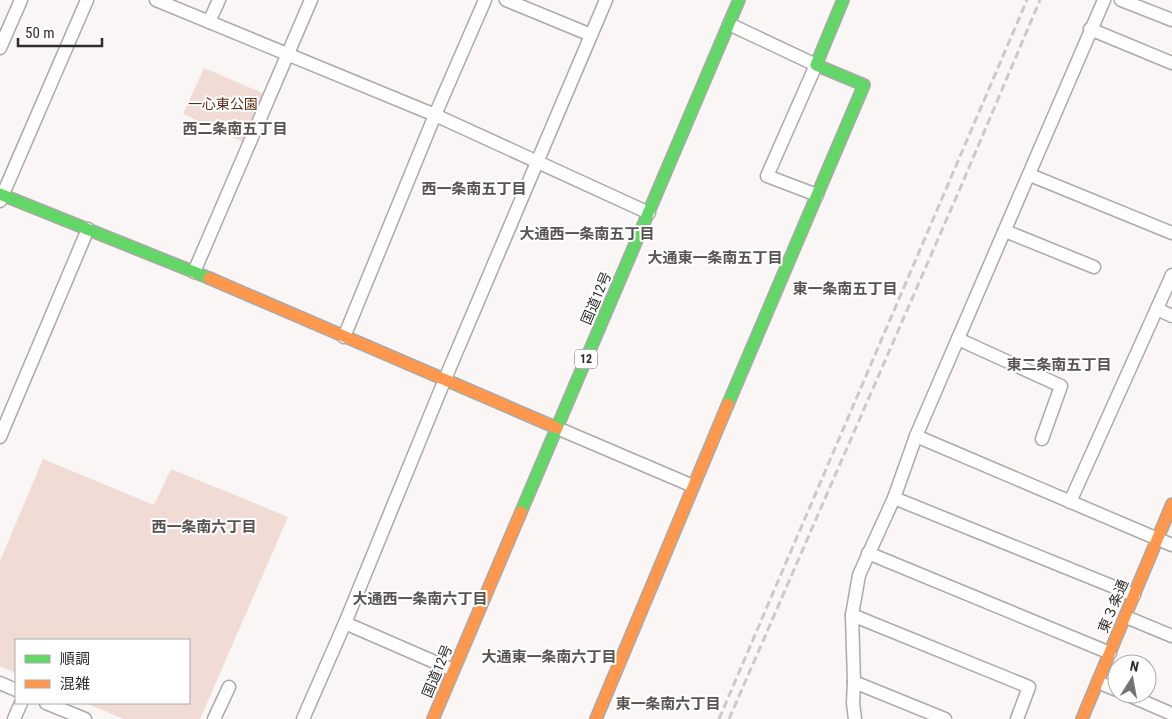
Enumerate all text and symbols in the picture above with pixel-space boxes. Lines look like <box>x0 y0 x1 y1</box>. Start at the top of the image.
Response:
scale bar <box>18 15 101 47</box>
text: 50 m <box>25 24 55 42</box>
park label: 一心東公園 <box>188 96 258 112</box>
district label: 西二条南五丁目 <box>182 120 288 138</box>
district label: 西一条南五丁目 <box>421 180 527 198</box>
district label: 大通西一条南五丁目 <box>519 225 655 243</box>
district label: 大通東一条南五丁目 <box>647 249 783 267</box>
street label: 国道12号 <box>578 269 614 327</box>
district label: 東一条南五丁目 <box>792 280 898 298</box>
road number: 12 <box>575 349 597 368</box>
district label: 東二条南五丁目 <box>1006 356 1112 374</box>
district label: 西一条南六丁目 <box>151 518 257 536</box>
street label: 東３条通 <box>1095 577 1131 635</box>
district label: 大通西一条南六丁目 <box>352 590 488 608</box>
legend <box>15 639 190 704</box>
street label: 国道12号 <box>419 642 455 700</box>
district label: 大通東一条南六丁目 <box>481 648 617 666</box>
text: 順調 <box>60 650 90 668</box>
north arrow <box>1107 654 1157 704</box>
text: N <box>1129 658 1140 675</box>
text: 混雑 <box>60 675 90 693</box>
district label: 東一条南六丁目 <box>615 695 721 713</box>

